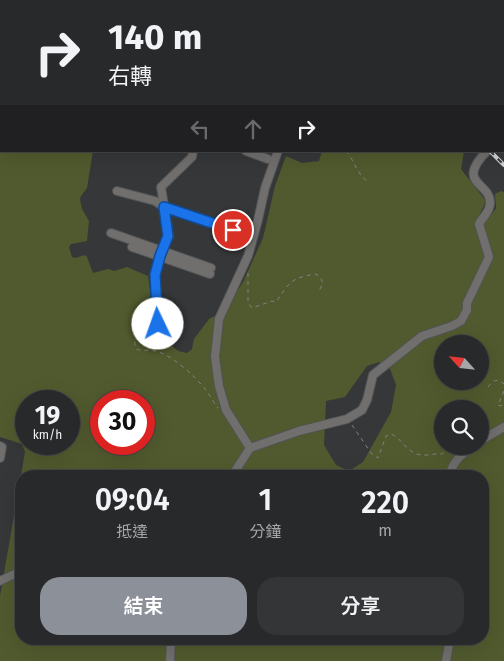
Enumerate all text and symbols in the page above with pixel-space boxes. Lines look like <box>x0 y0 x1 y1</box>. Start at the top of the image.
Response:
text: 140 m <box>108 16 202 58</box>
icon: right <box>25 20 90 85</box>
text: 右轉 <box>108 63 152 90</box>
icon: left <box>186 115 214 143</box>
icon: ahead <box>239 115 267 143</box>
icon: right <box>292 115 320 143</box>
pin <box>212 209 254 251</box>
icon: arrive <box>219 216 247 244</box>
position arrow <box>131 297 183 349</box>
north arrow <box>434 335 489 390</box>
map controls <box>434 335 489 455</box>
speed limit sign: 30 <box>90 390 155 455</box>
button: search <box>434 400 489 455</box>
text: 19 <box>35 401 60 431</box>
text: km/h <box>33 428 62 442</box>
text: 09:04 <box>95 482 170 518</box>
text: 1 <box>259 482 272 518</box>
text: 220 <box>361 485 409 521</box>
text: m <box>378 521 392 540</box>
text: 抵達 <box>116 522 148 541</box>
text: 分鐘 <box>249 522 281 541</box>
button: 結束 <box>40 577 247 635</box>
button: 分享 <box>257 577 464 635</box>

